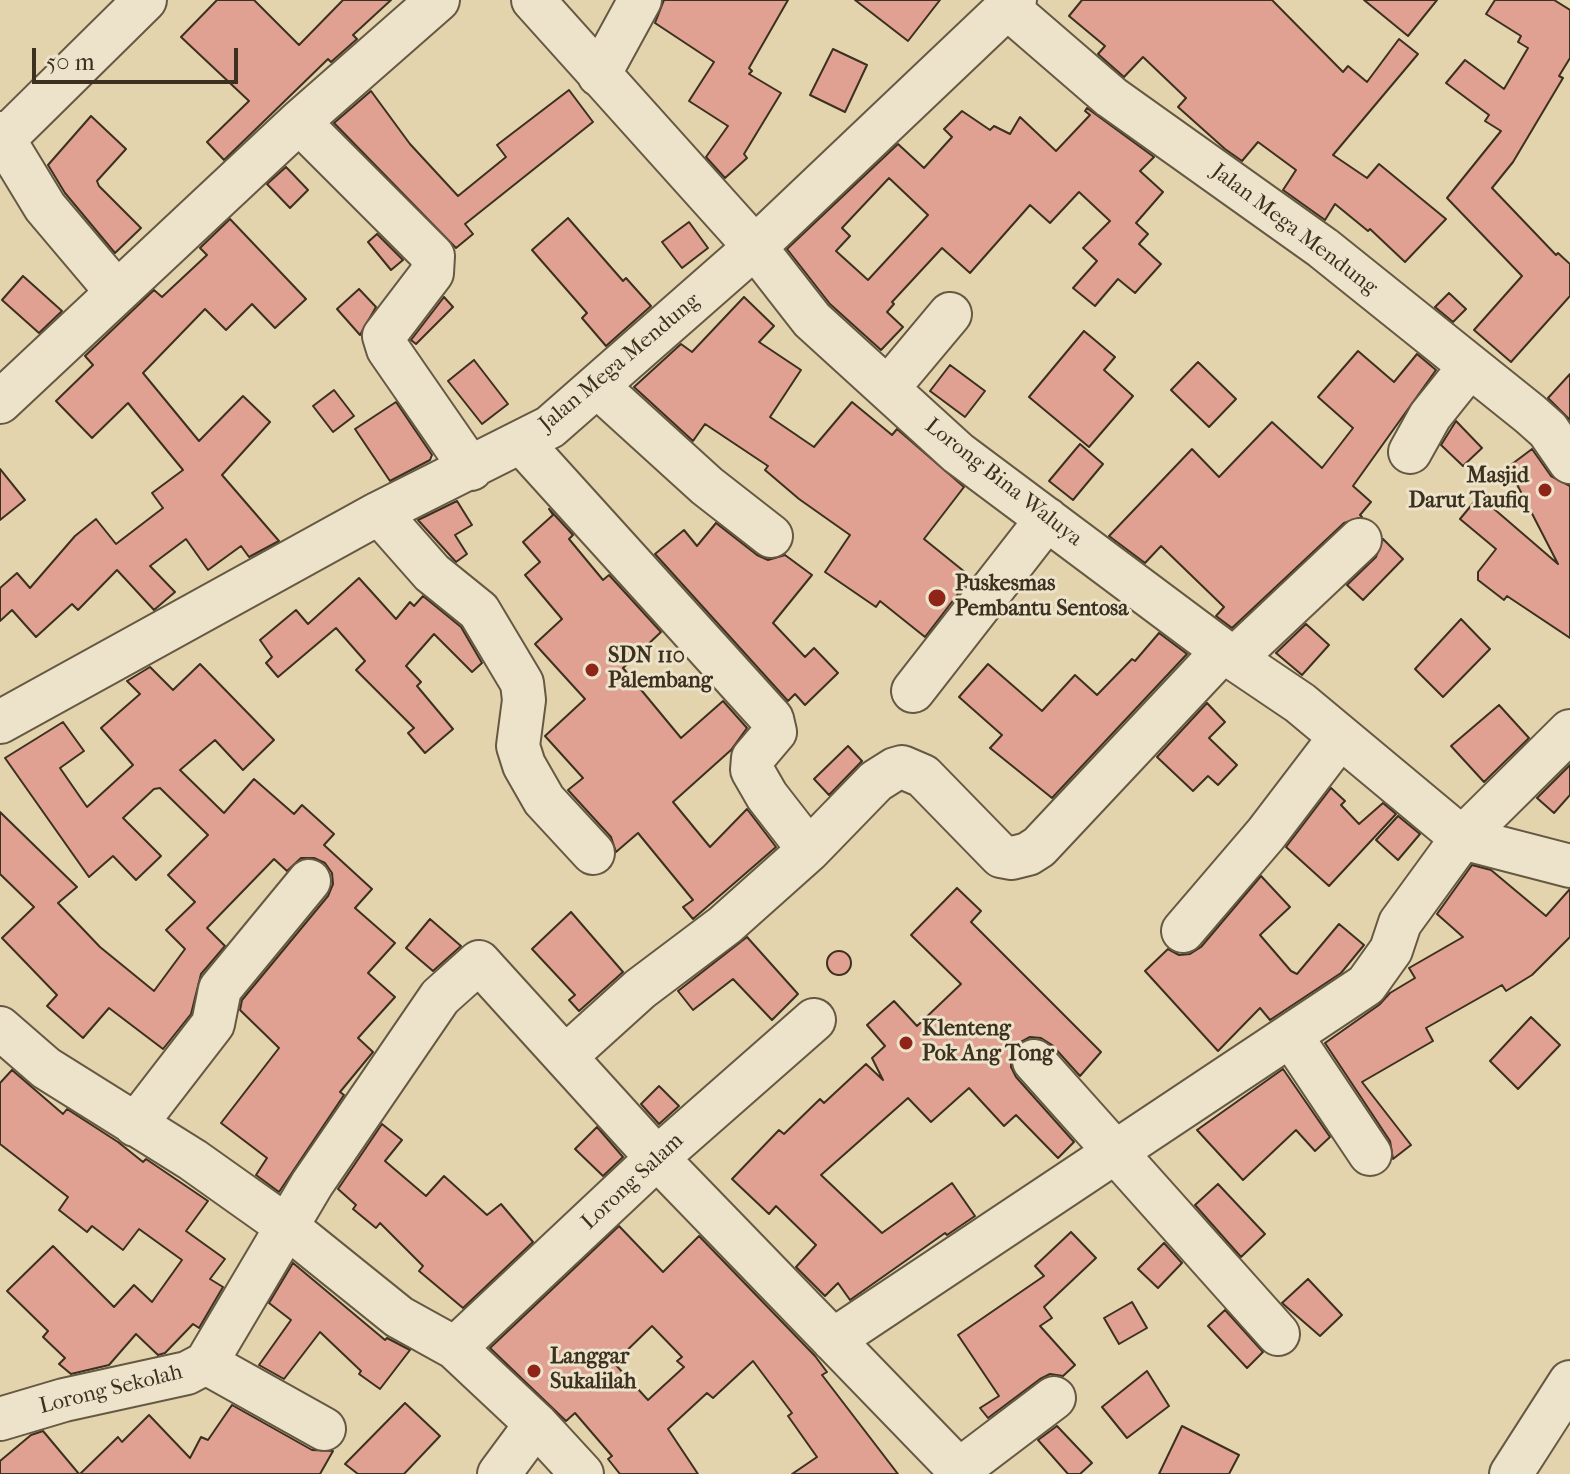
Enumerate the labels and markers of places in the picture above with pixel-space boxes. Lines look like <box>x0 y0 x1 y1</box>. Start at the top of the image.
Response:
place label: Masjid Darut Taufiq <box>1408 464 1529 516</box>
marker: Masjid Darut Taufiq <box>1536 481 1554 499</box>
place label: Puskesmas Pembantu Sentosa <box>955 572 1128 624</box>
marker: Puskesmas Pembantu Sentosa <box>926 587 948 609</box>
place label: SDN 110 Palembang <box>608 644 712 696</box>
marker: SDN 110 Palembang <box>583 661 601 679</box>
place label: Klenteng Pok Ang Tong <box>922 1017 1054 1068</box>
marker: Klenteng Pok Ang Tong <box>897 1034 915 1052</box>
place label: Langgar Sukalilah <box>550 1345 636 1396</box>
marker: Langgar Sukalilah <box>525 1362 543 1380</box>

